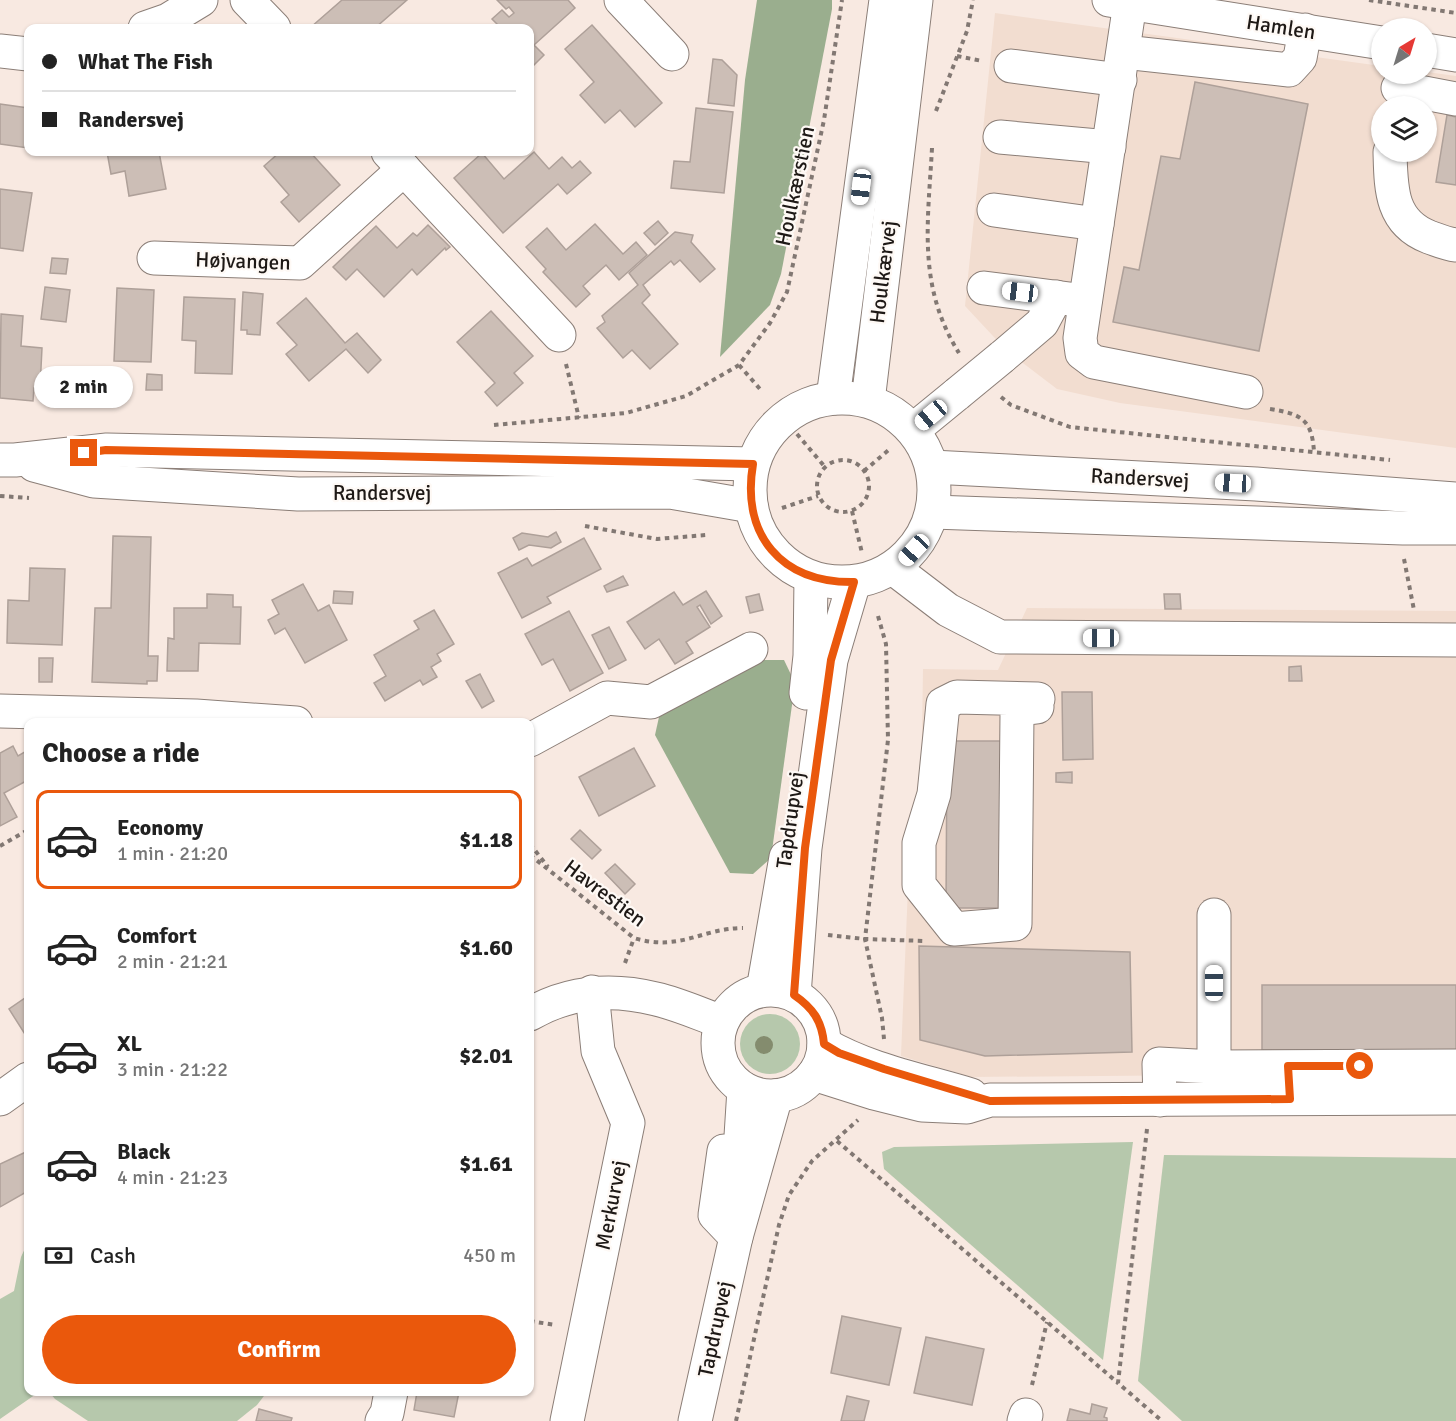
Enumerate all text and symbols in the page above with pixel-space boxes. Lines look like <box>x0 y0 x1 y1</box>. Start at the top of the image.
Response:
street label: Hamlen <box>1245 9 1317 45</box>
north arrow <box>1371 18 1437 84</box>
map controls <box>1371 18 1437 162</box>
text: What The Fish <box>78 48 213 75</box>
button: layers <box>1371 96 1437 162</box>
text: Randersvej <box>78 106 184 133</box>
street label: Houlkærstien <box>770 124 820 248</box>
car <box>850 168 872 206</box>
street label: Houlkærvej <box>864 219 902 325</box>
street label: Højvangen <box>195 246 291 276</box>
car <box>1001 281 1039 303</box>
callout: 2 min <box>34 366 134 408</box>
text: 2 min <box>59 374 108 399</box>
car <box>911 397 951 433</box>
route end <box>70 439 97 466</box>
street label: Randersvej <box>1090 462 1190 494</box>
car <box>1215 473 1251 493</box>
street label: Randersvej <box>333 480 431 506</box>
car <box>895 531 933 569</box>
car <box>1083 629 1119 647</box>
text: Choose a ride <box>42 737 200 770</box>
street label: Tapdrupvej <box>770 770 810 870</box>
icon: car <box>45 813 99 867</box>
text: Economy <box>117 814 203 841</box>
text: $1.18 <box>459 826 513 853</box>
text: 1 min · 21:20 <box>117 841 228 866</box>
street label: Havrestien <box>559 854 651 932</box>
icon: car <box>45 921 99 975</box>
text: Comfort <box>117 922 197 949</box>
text: $1.60 <box>459 934 513 961</box>
text: 2 min · 21:21 <box>117 949 228 974</box>
car <box>1205 965 1223 1001</box>
icon: car <box>45 1029 99 1083</box>
text: XL <box>117 1030 142 1057</box>
text: $2.01 <box>459 1042 513 1069</box>
route start <box>1346 1052 1373 1079</box>
text: 3 min · 21:22 <box>117 1057 228 1082</box>
icon: car <box>45 1137 99 1191</box>
text: Black <box>117 1138 171 1165</box>
text: $1.61 <box>459 1150 513 1177</box>
street label: Merkurvej <box>590 1158 632 1252</box>
text: 4 min · 21:23 <box>117 1165 228 1190</box>
icon: cash <box>42 1239 75 1272</box>
text: Cash <box>90 1242 136 1269</box>
text: 450 m <box>463 1243 516 1268</box>
street label: Tapdrupvej <box>692 1279 738 1379</box>
button: Confirm <box>42 1315 516 1384</box>

